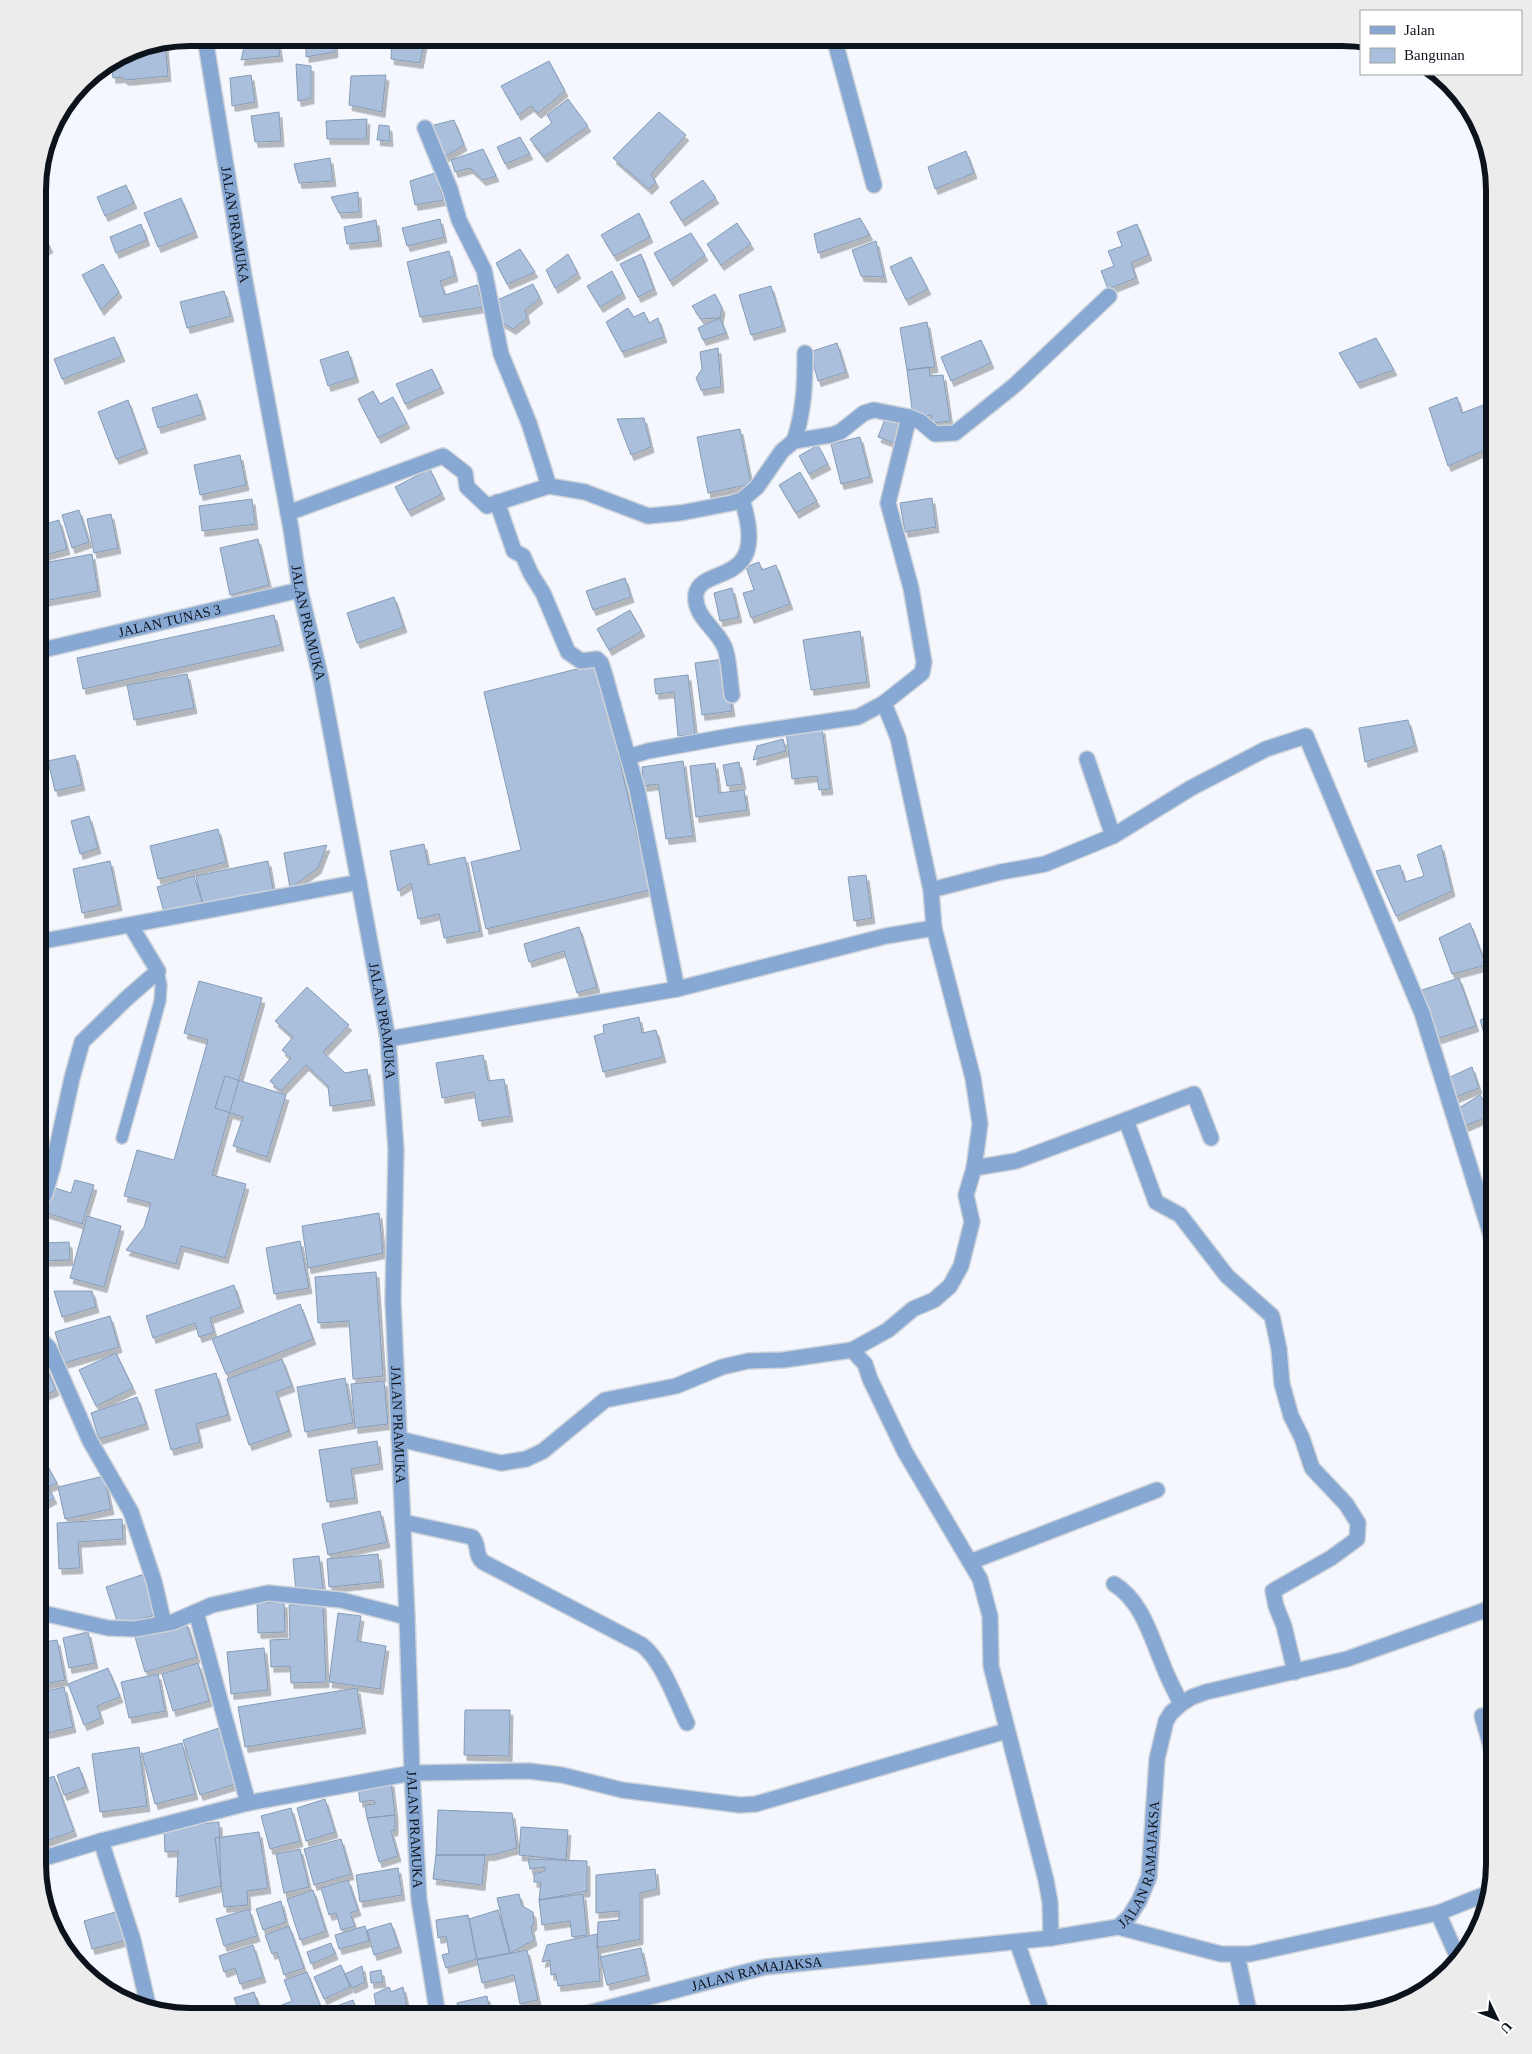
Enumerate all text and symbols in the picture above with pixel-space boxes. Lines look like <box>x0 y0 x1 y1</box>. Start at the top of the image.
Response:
legend <box>1360 10 1522 75</box>
text: Jalan <box>1404 22 1435 38</box>
text: Bangunan <box>1404 47 1465 63</box>
street label: JALAN PRAMUKA <box>219 165 253 285</box>
street label: JALAN PRAMUKA <box>289 564 329 683</box>
street label: JALAN TUNAS 3 <box>117 601 222 640</box>
street label: JALAN PRAMUKA <box>366 961 398 1081</box>
street label: JALAN PRAMUKA <box>388 1366 409 1485</box>
street label: JALAN PRAMUKA <box>404 1770 426 1890</box>
street label: JALAN RAMAJAKSA <box>1115 1799 1162 1931</box>
street label: JALAN RAMAJAKSA <box>690 1954 824 1993</box>
north arrow <box>1472 1994 1522 2044</box>
text: U <box>1497 2019 1515 2036</box>

